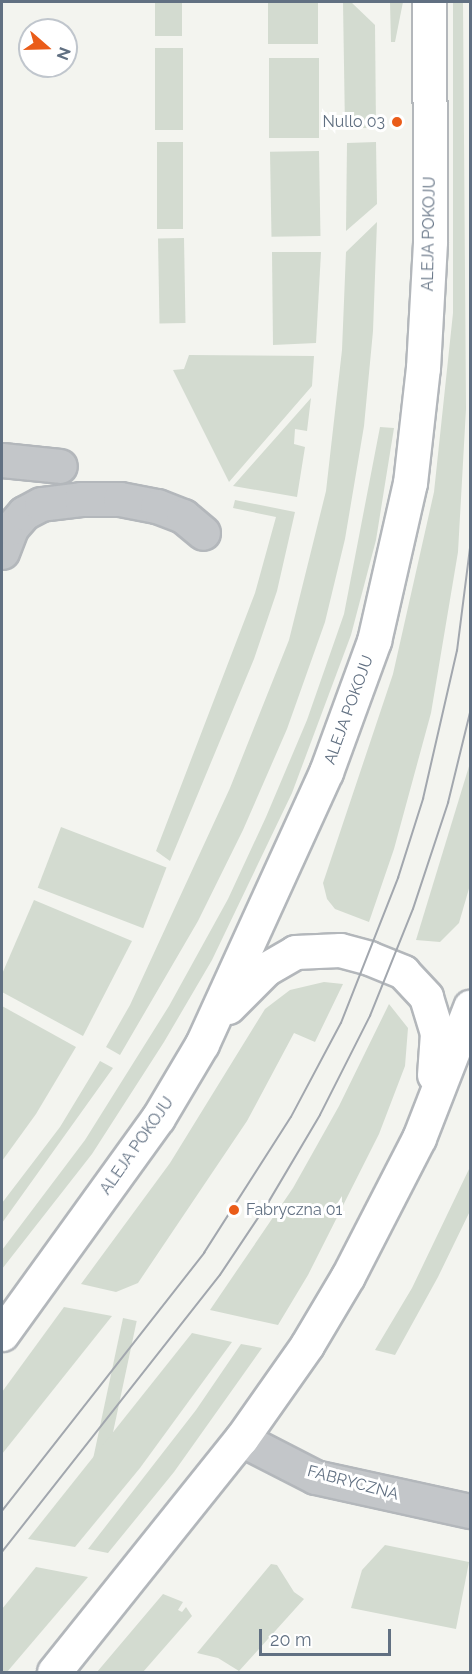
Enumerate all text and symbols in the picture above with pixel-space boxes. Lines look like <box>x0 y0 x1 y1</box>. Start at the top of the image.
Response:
north arrow <box>18 18 78 78</box>
text: N <box>52 45 75 63</box>
place label: Nullo 03 <box>323 112 385 132</box>
marker: Nullo 03 <box>390 115 404 129</box>
street label: ALEJA POKOJU <box>418 176 440 292</box>
street label: ALEJA POKOJU <box>320 653 378 767</box>
street label: ALEJA POKOJU <box>96 1093 178 1199</box>
place label: Fabryczna 01 <box>246 1200 342 1220</box>
marker: Fabryczna 01 <box>227 1203 241 1217</box>
street label: FABRYCZNA <box>305 1462 401 1504</box>
scale bar <box>262 1617 394 1655</box>
text: 20 m <box>270 1629 312 1650</box>

